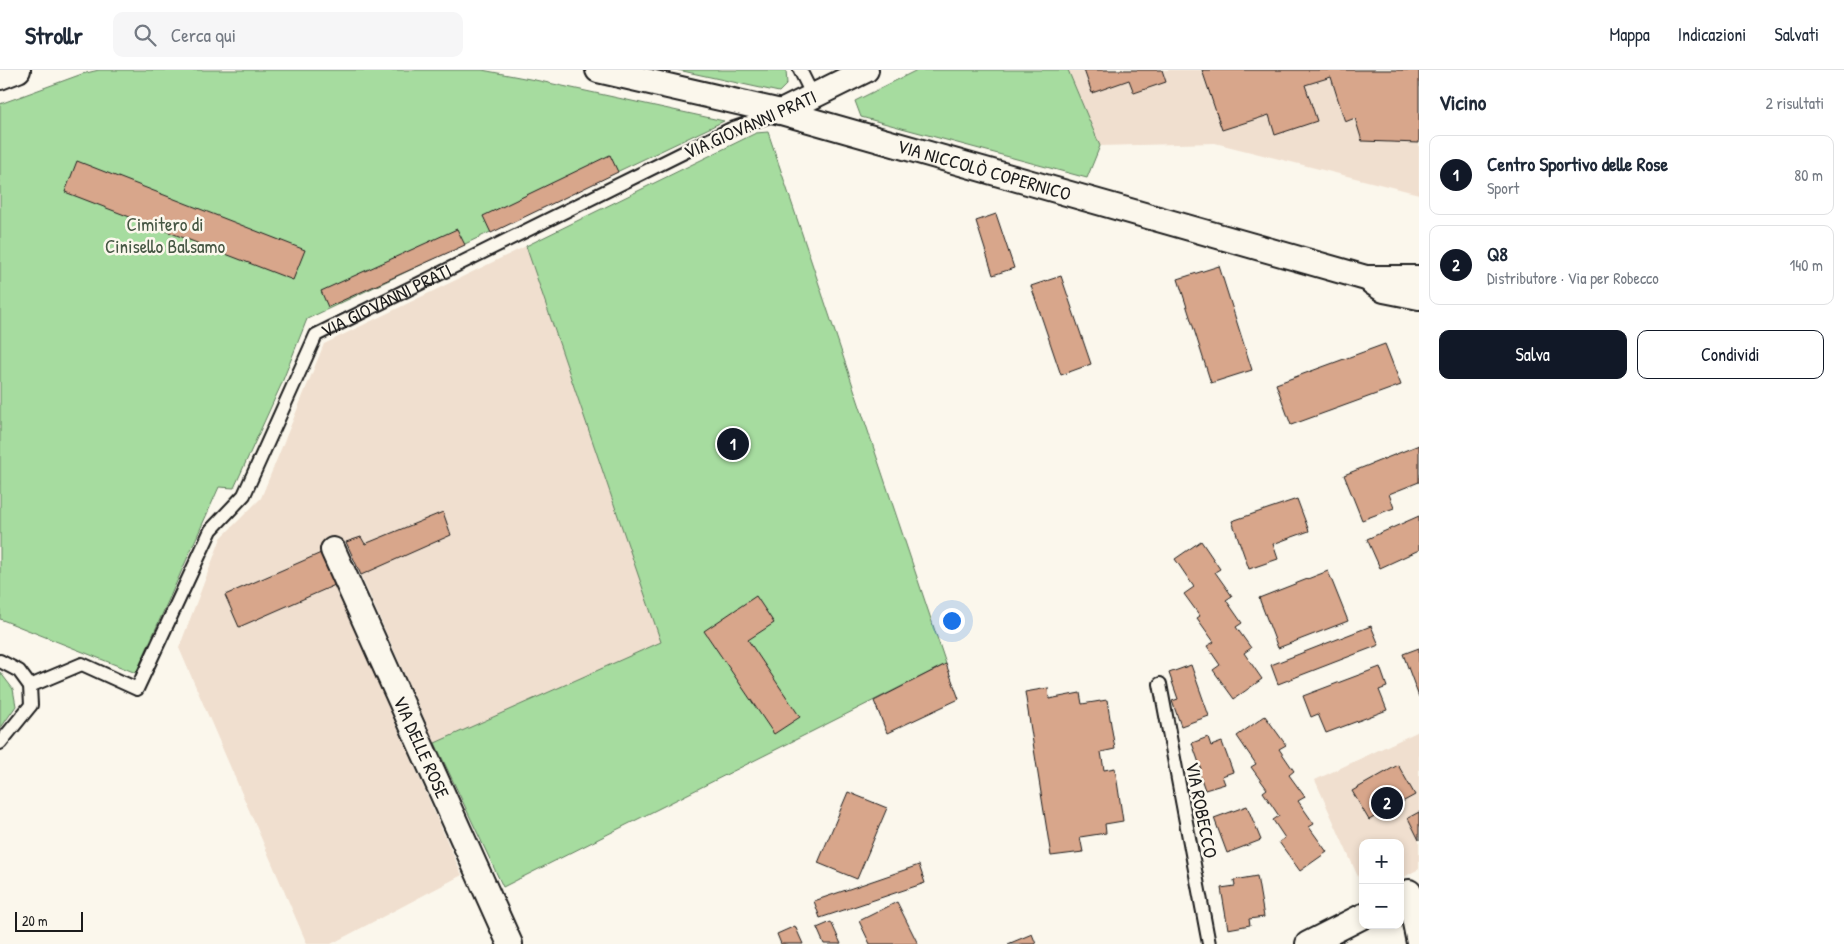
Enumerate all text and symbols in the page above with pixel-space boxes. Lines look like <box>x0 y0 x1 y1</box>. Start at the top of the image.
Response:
search box <box>113 12 463 57</box>
text: Strollr <box>25 19 83 51</box>
icon: search <box>131 21 159 49</box>
text: Cerca qui <box>171 22 236 48</box>
text: Mappa <box>1610 22 1650 47</box>
text: Indicazioni <box>1678 22 1746 47</box>
text: Salvati <box>1774 22 1819 47</box>
street label: VIA GIOVANNI PRATI <box>680 83 820 165</box>
text: Vicino <box>1439 88 1486 117</box>
text: 2 risultati <box>1765 92 1824 114</box>
street label: VIA NICCOLÒ COPERNICO <box>894 133 1074 207</box>
text: Centro Sportivo delle Rose <box>1487 151 1668 177</box>
text: 1 <box>1453 164 1459 186</box>
text: 80 m <box>1794 164 1823 186</box>
text: Sport <box>1487 177 1519 199</box>
park label: Cimitero di Cinisello Balsamo <box>105 211 225 259</box>
text: Q8 <box>1487 241 1508 267</box>
text: 2 <box>1452 254 1460 276</box>
text: 140 m <box>1789 254 1823 276</box>
street label: VIA GIOVANNI PRATI <box>316 257 456 344</box>
text: Distributore · Via per Robecco <box>1487 267 1659 289</box>
button: Salva <box>1439 330 1627 379</box>
button: Condividi <box>1637 330 1824 379</box>
pin: 1 <box>717 425 749 463</box>
your location <box>939 608 965 634</box>
street label: VIA DELLE ROSE <box>387 692 456 803</box>
street label: VIA ROBECCO <box>1180 760 1224 860</box>
pin: 2 <box>1371 784 1403 822</box>
map controls <box>1359 839 1404 929</box>
button: + <box>1359 839 1404 884</box>
button: − <box>1359 884 1404 929</box>
scale bar <box>15 909 82 932</box>
text: 20 m <box>22 911 48 930</box>

